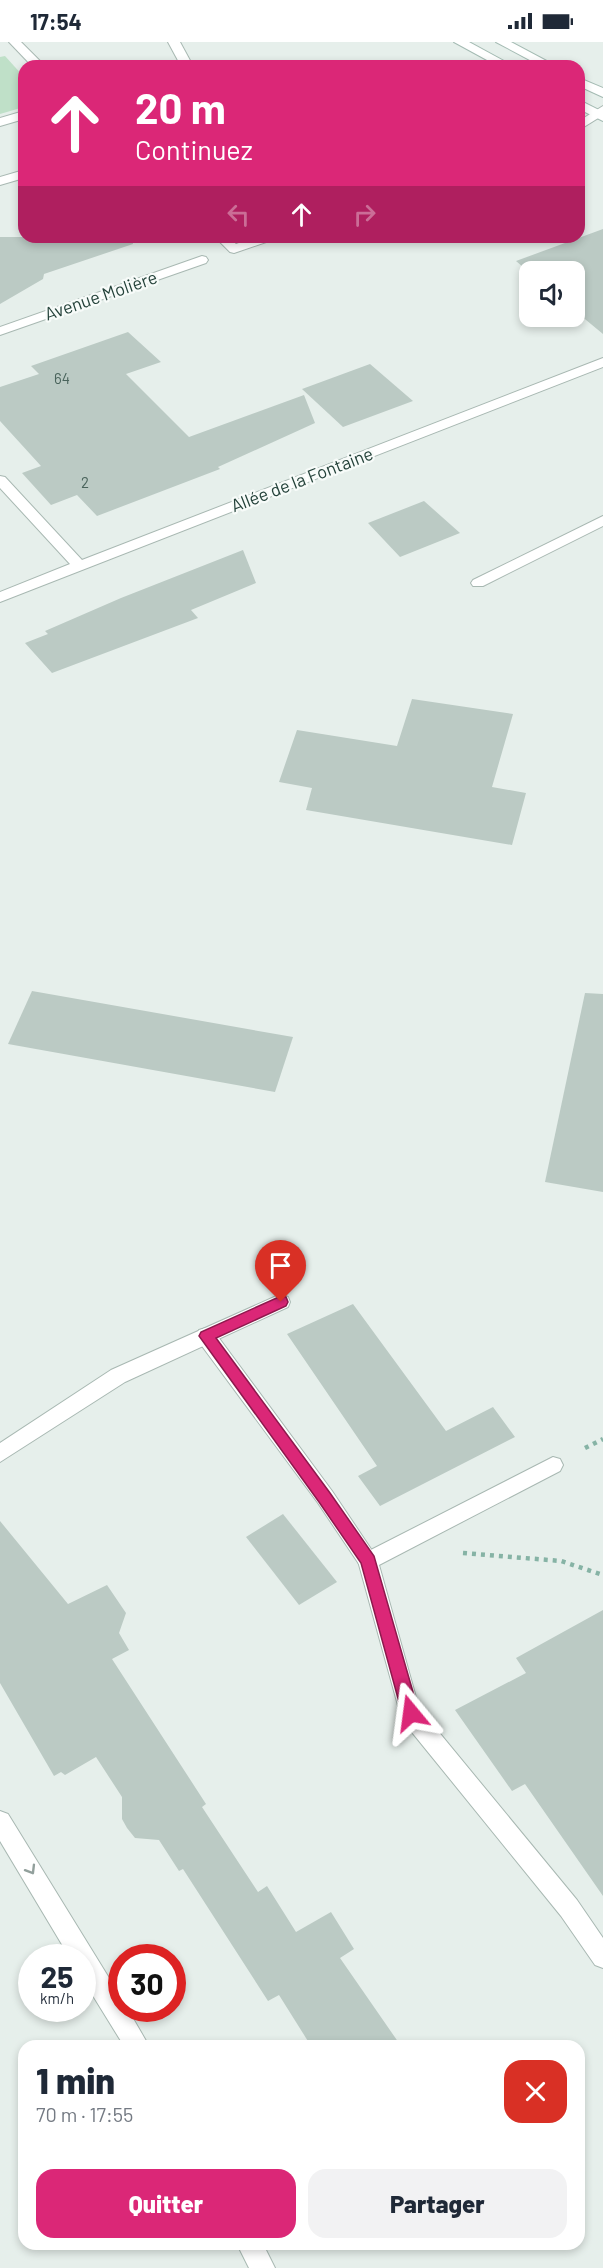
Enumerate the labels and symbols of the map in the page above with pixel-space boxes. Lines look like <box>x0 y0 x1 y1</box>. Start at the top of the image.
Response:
street label: Avenue Molière <box>41 265 160 325</box>
house number: 64 <box>54 369 70 387</box>
street label: Allée de la Fontaine <box>227 442 376 516</box>
house number: 2 <box>81 473 89 491</box>
pin <box>255 1240 306 1302</box>
position arrow <box>379 1681 443 1745</box>
one-way arrow <box>23 1864 35 1874</box>
speed limit sign: 30 <box>108 1944 186 2022</box>

